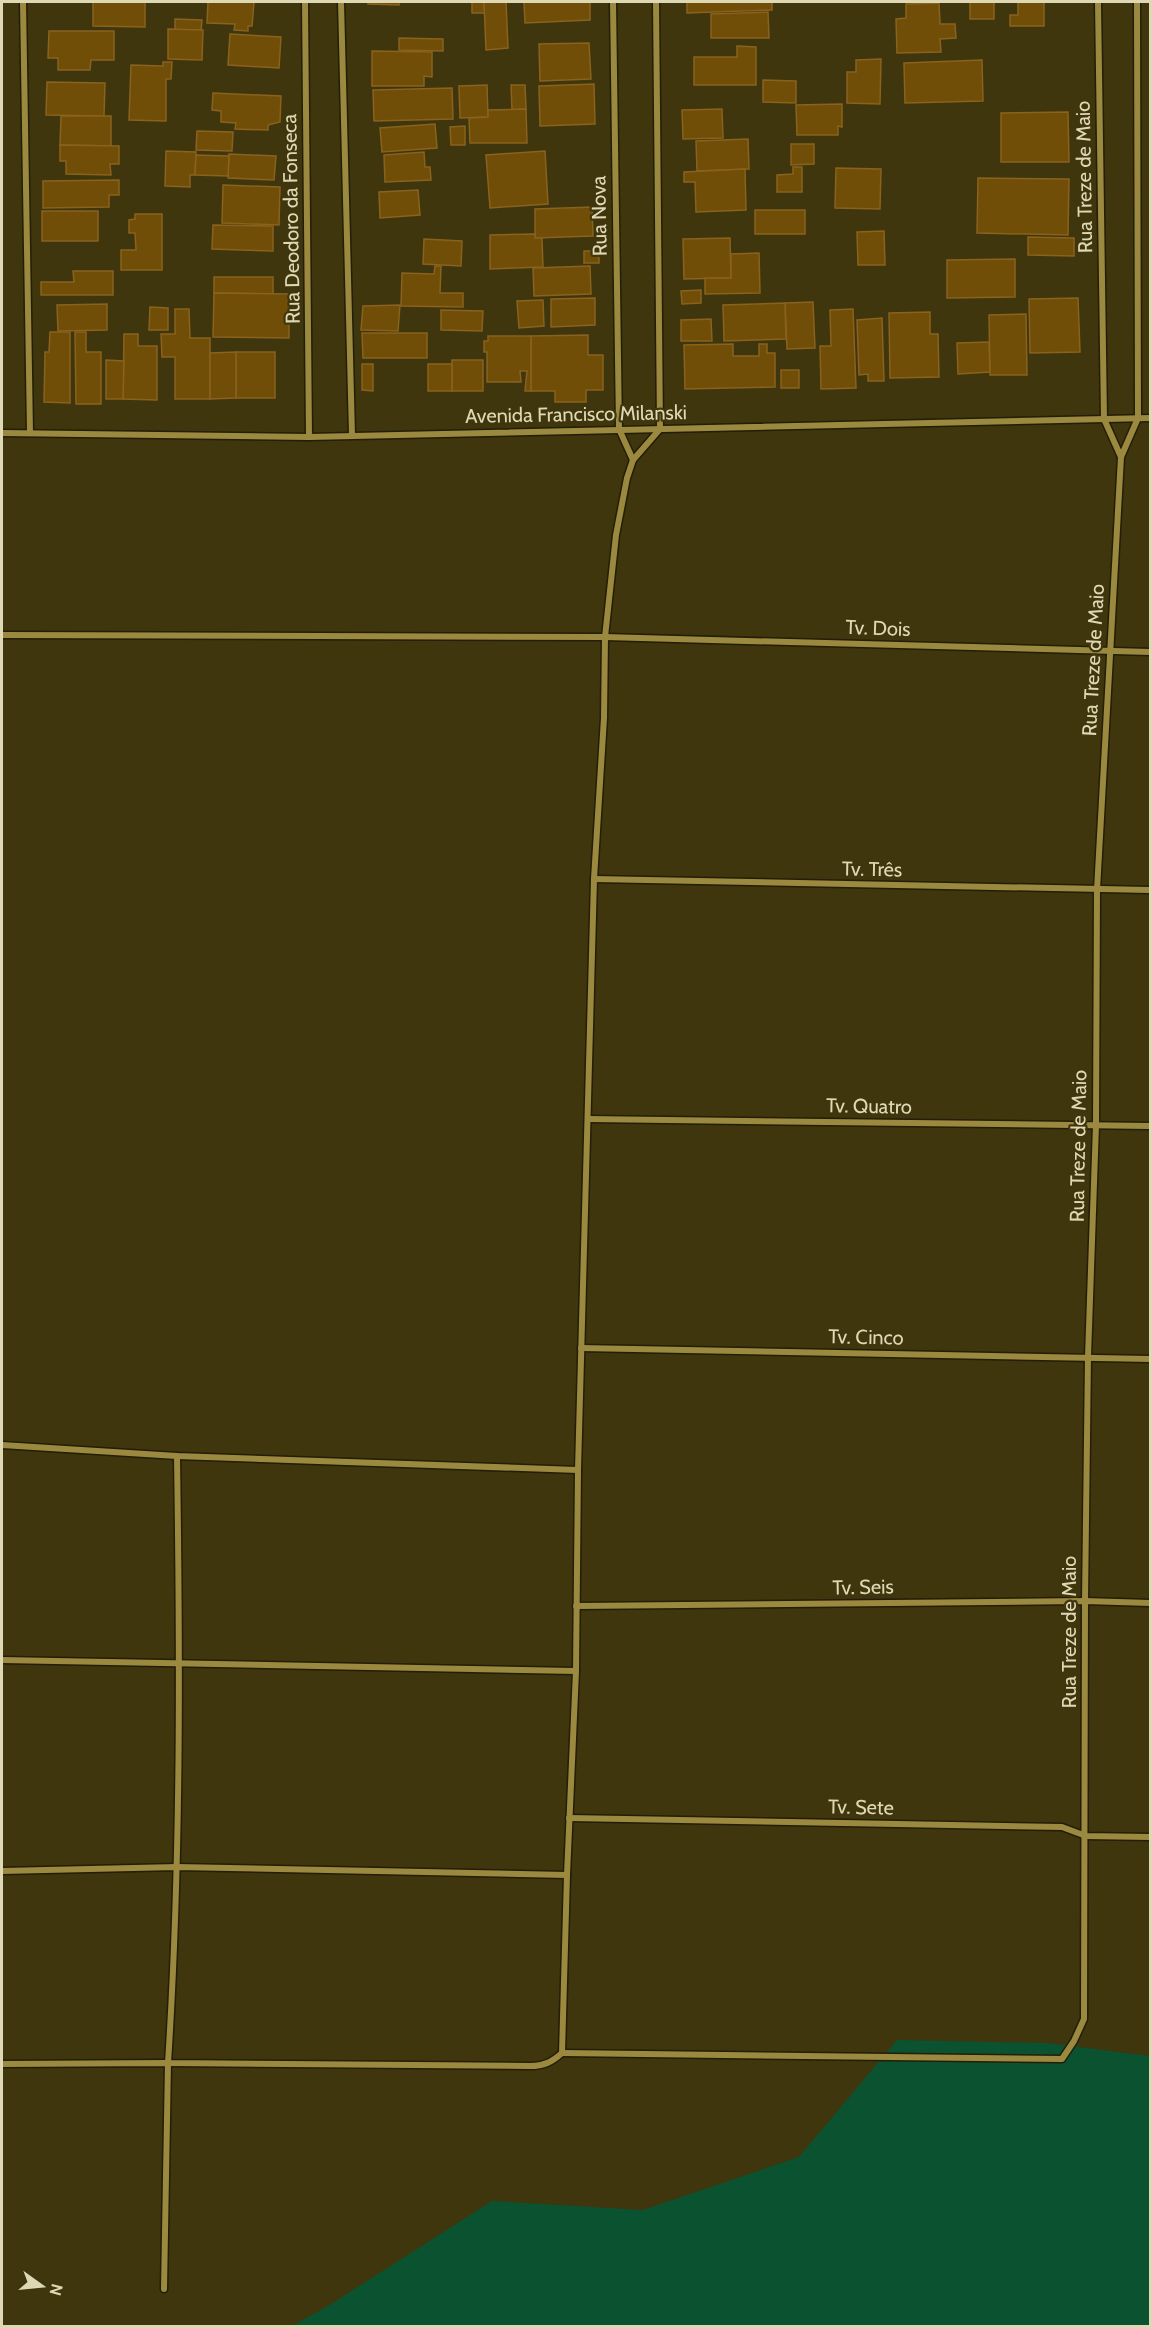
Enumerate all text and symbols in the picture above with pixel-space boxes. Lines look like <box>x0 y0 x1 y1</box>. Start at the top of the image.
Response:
street label: Rua Treze de Maio <box>1071 101 1097 253</box>
street label: Rua Deodoro da Fonseca <box>277 113 305 324</box>
street label: Rua Nova <box>586 175 612 256</box>
street label: Avenida Francisco Milanski <box>465 400 687 428</box>
street label: Rua Treze de Maio <box>1077 583 1109 737</box>
street label: Tv. Dois <box>845 615 911 641</box>
street label: Tv. Três <box>842 856 902 882</box>
street label: Rua Treze de Maio <box>1065 1070 1091 1222</box>
street label: Tv. Quatro <box>826 1093 912 1119</box>
street label: Tv. Cinco <box>828 1324 904 1350</box>
street label: Rua Treze de Maio <box>1057 1556 1081 1708</box>
street label: Tv. Seis <box>832 1574 894 1600</box>
street label: Tv. Sete <box>828 1794 894 1820</box>
north arrow <box>12 2256 72 2316</box>
text: N <box>45 2282 67 2298</box>

